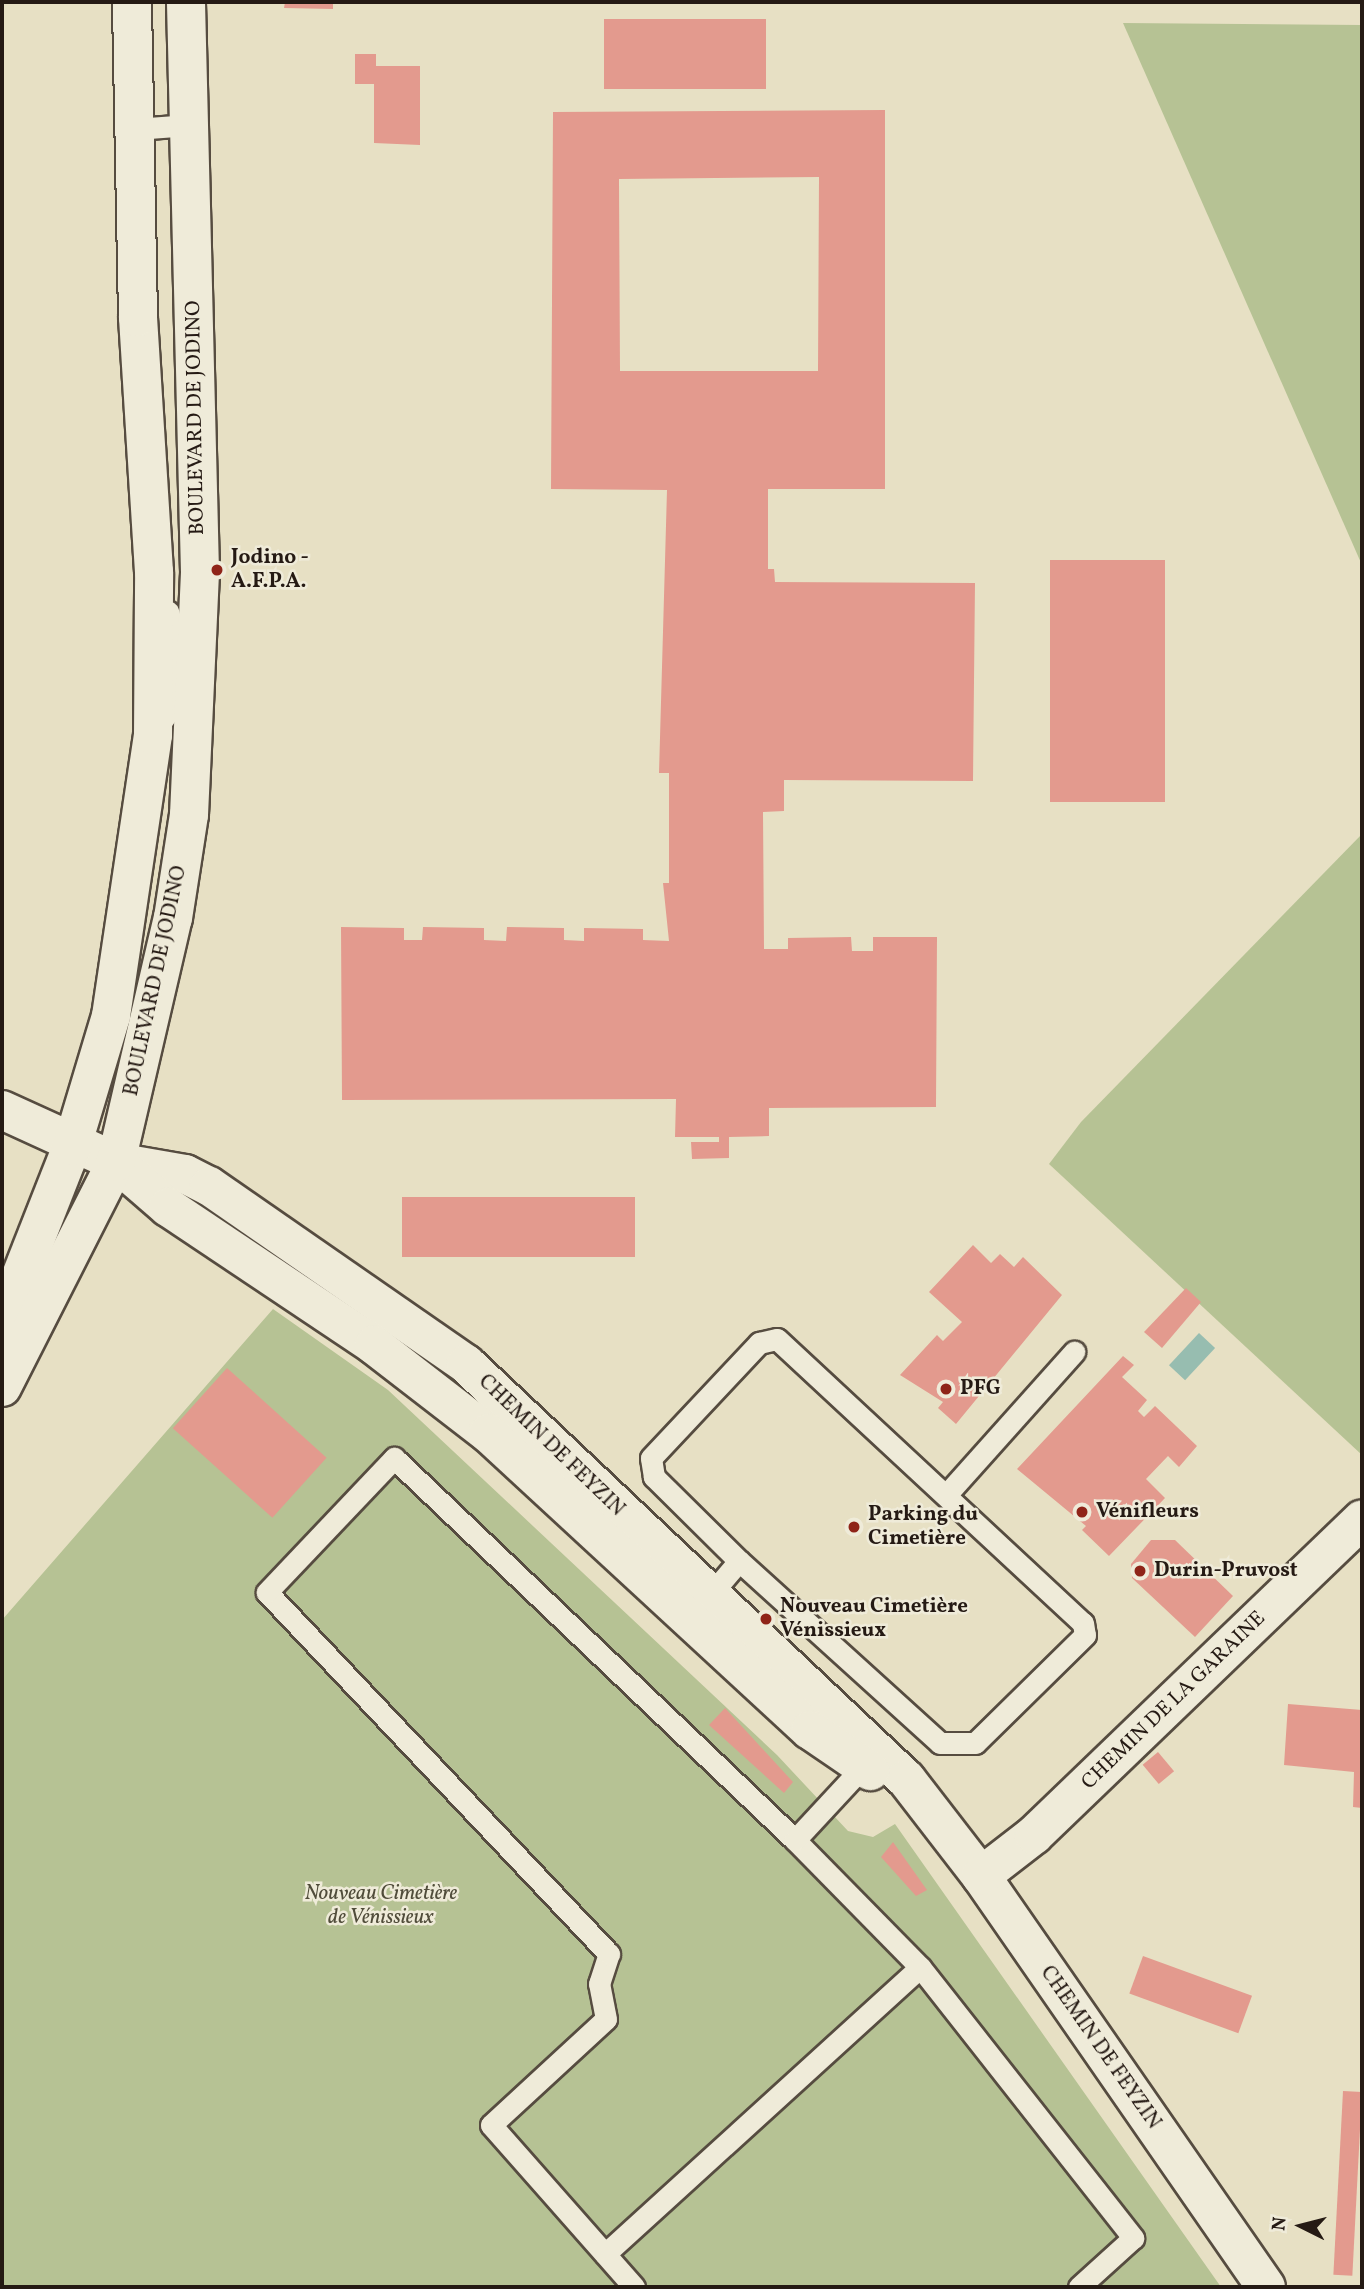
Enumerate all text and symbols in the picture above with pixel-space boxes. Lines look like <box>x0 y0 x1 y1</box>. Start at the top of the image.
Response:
street label: BOULEVARD DE JODINO <box>181 300 211 536</box>
place label: Jodino - A.F.P.A. <box>231 545 309 595</box>
marker: Jodino - A.F.P.A. <box>209 562 225 578</box>
street label: BOULEVARD DE JODINO <box>119 863 193 1099</box>
street label: CHEMIN DE FEYZIN <box>473 1370 629 1522</box>
place label: PFG <box>960 1376 1001 1402</box>
marker: PFG <box>938 1381 954 1397</box>
place label: Vénifleurs <box>1096 1499 1199 1525</box>
place label: Parking du Cimetière <box>868 1502 978 1552</box>
marker: Vénifleurs <box>1074 1504 1090 1520</box>
marker: Parking du Cimetière <box>846 1519 862 1535</box>
place label: Durin-Pruvost <box>1154 1558 1298 1584</box>
marker: Durin-Pruvost <box>1132 1563 1148 1579</box>
place label: Nouveau Cimetière Vénissieux <box>780 1594 968 1644</box>
street label: CHEMIN DE LA GARAINE <box>1077 1606 1271 1796</box>
marker: Nouveau Cimetière Vénissieux <box>758 1611 774 1627</box>
park label: Nouveau Cimetière de Vénissieux <box>305 1881 457 1931</box>
street label: CHEMIN DE FEYZIN <box>1034 1961 1166 2135</box>
north arrow <box>1266 2191 1336 2261</box>
text: N <box>1266 2216 1294 2232</box>

